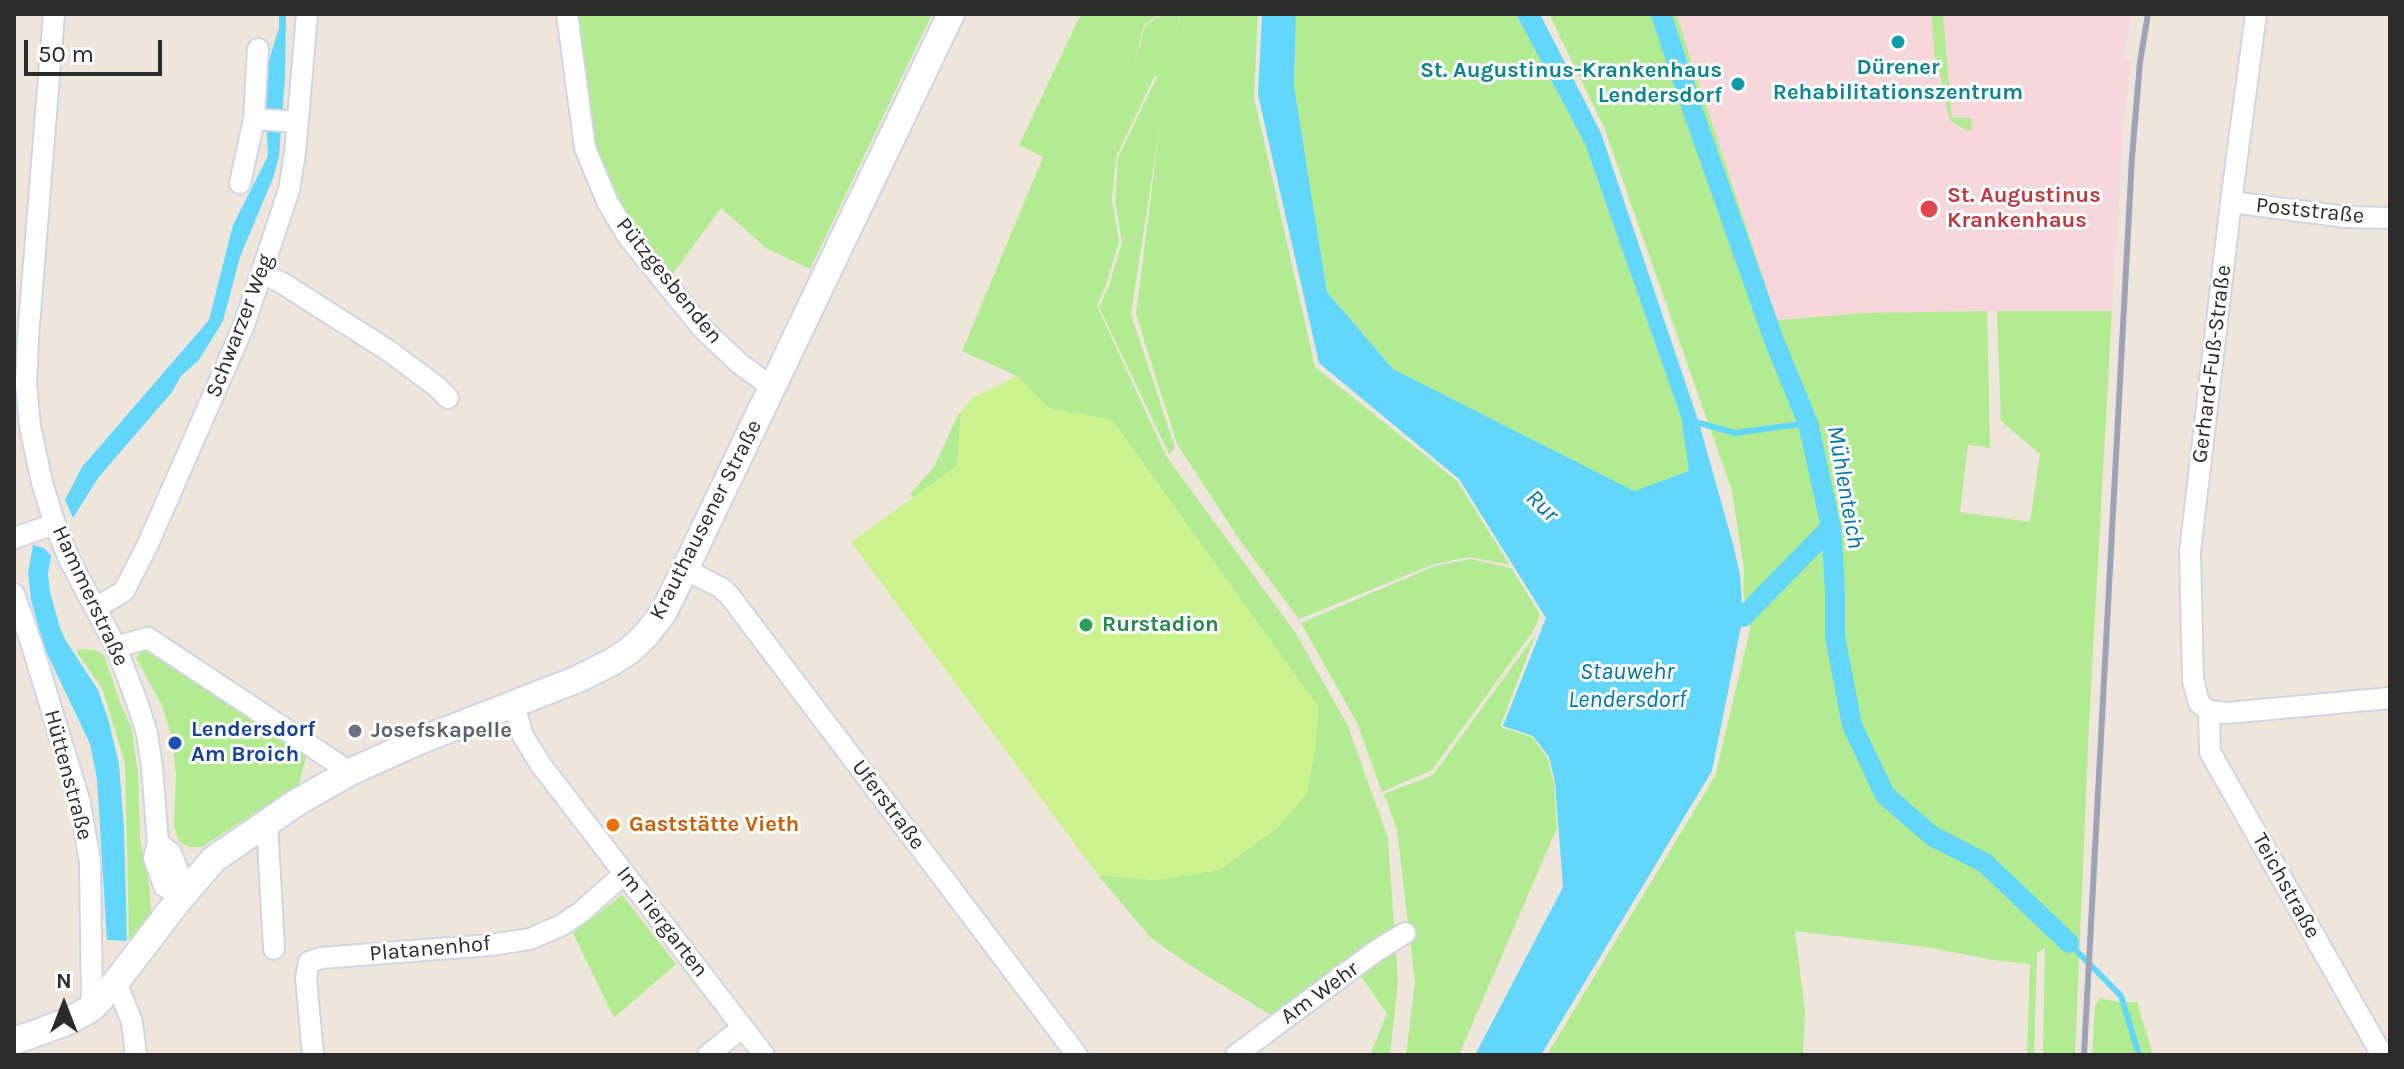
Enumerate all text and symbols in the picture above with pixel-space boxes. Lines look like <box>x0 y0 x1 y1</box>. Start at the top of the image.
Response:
scale bar <box>28 24 166 74</box>
marker: Dürener Rehabilitationszentrum <box>1889 33 1907 51</box>
text: 50 m <box>38 40 94 68</box>
place label: Dürener Rehabilitationszentrum <box>1773 55 2023 106</box>
place label: St. Augustinus-Krankenhaus Lendersdorf <box>1420 58 1722 110</box>
marker: St. Augustinus-Krankenhaus Lendersdorf <box>1729 75 1747 93</box>
place label: St. Augustinus Krankenhaus <box>1947 183 2101 234</box>
street label: Poststraße <box>2255 192 2365 230</box>
marker: St. Augustinus Krankenhaus <box>1918 198 1940 220</box>
street label: Pützgesbenden <box>610 213 728 349</box>
street label: Schwarzer Weg <box>201 251 279 401</box>
street label: Gerhard-Fuß-Straße <box>2187 263 2237 465</box>
street label: Krauthausener Straße <box>644 416 768 624</box>
water label: Mühlenteich <box>1820 423 1870 551</box>
water label: Rur <box>1520 484 1564 528</box>
street label: Hammerstraße <box>46 522 134 670</box>
place label: Rurstadion <box>1102 612 1219 638</box>
marker: Rurstadion <box>1077 616 1095 634</box>
water label: Stauwehr Lendersdorf <box>1568 658 1686 714</box>
street label: Hüttenstraße <box>38 707 98 843</box>
place label: Lendersdorf Am Broich <box>191 717 315 768</box>
place label: Josefskapelle <box>371 718 512 744</box>
marker: Josefskapelle <box>346 722 364 740</box>
marker: Lendersdorf Am Broich <box>166 734 184 752</box>
street label: Uferstraße <box>846 755 930 855</box>
place label: Gaststätte Vieth <box>629 812 799 838</box>
marker: Gaststätte Vieth <box>604 816 622 834</box>
street label: Teichstraße <box>2246 829 2326 943</box>
street label: Im Tiergarten <box>610 861 714 983</box>
street label: Platanenhof <box>368 931 492 967</box>
street label: Am Wehr <box>1276 956 1364 1030</box>
north arrow <box>24 965 104 1045</box>
text: N <box>56 968 72 994</box>

